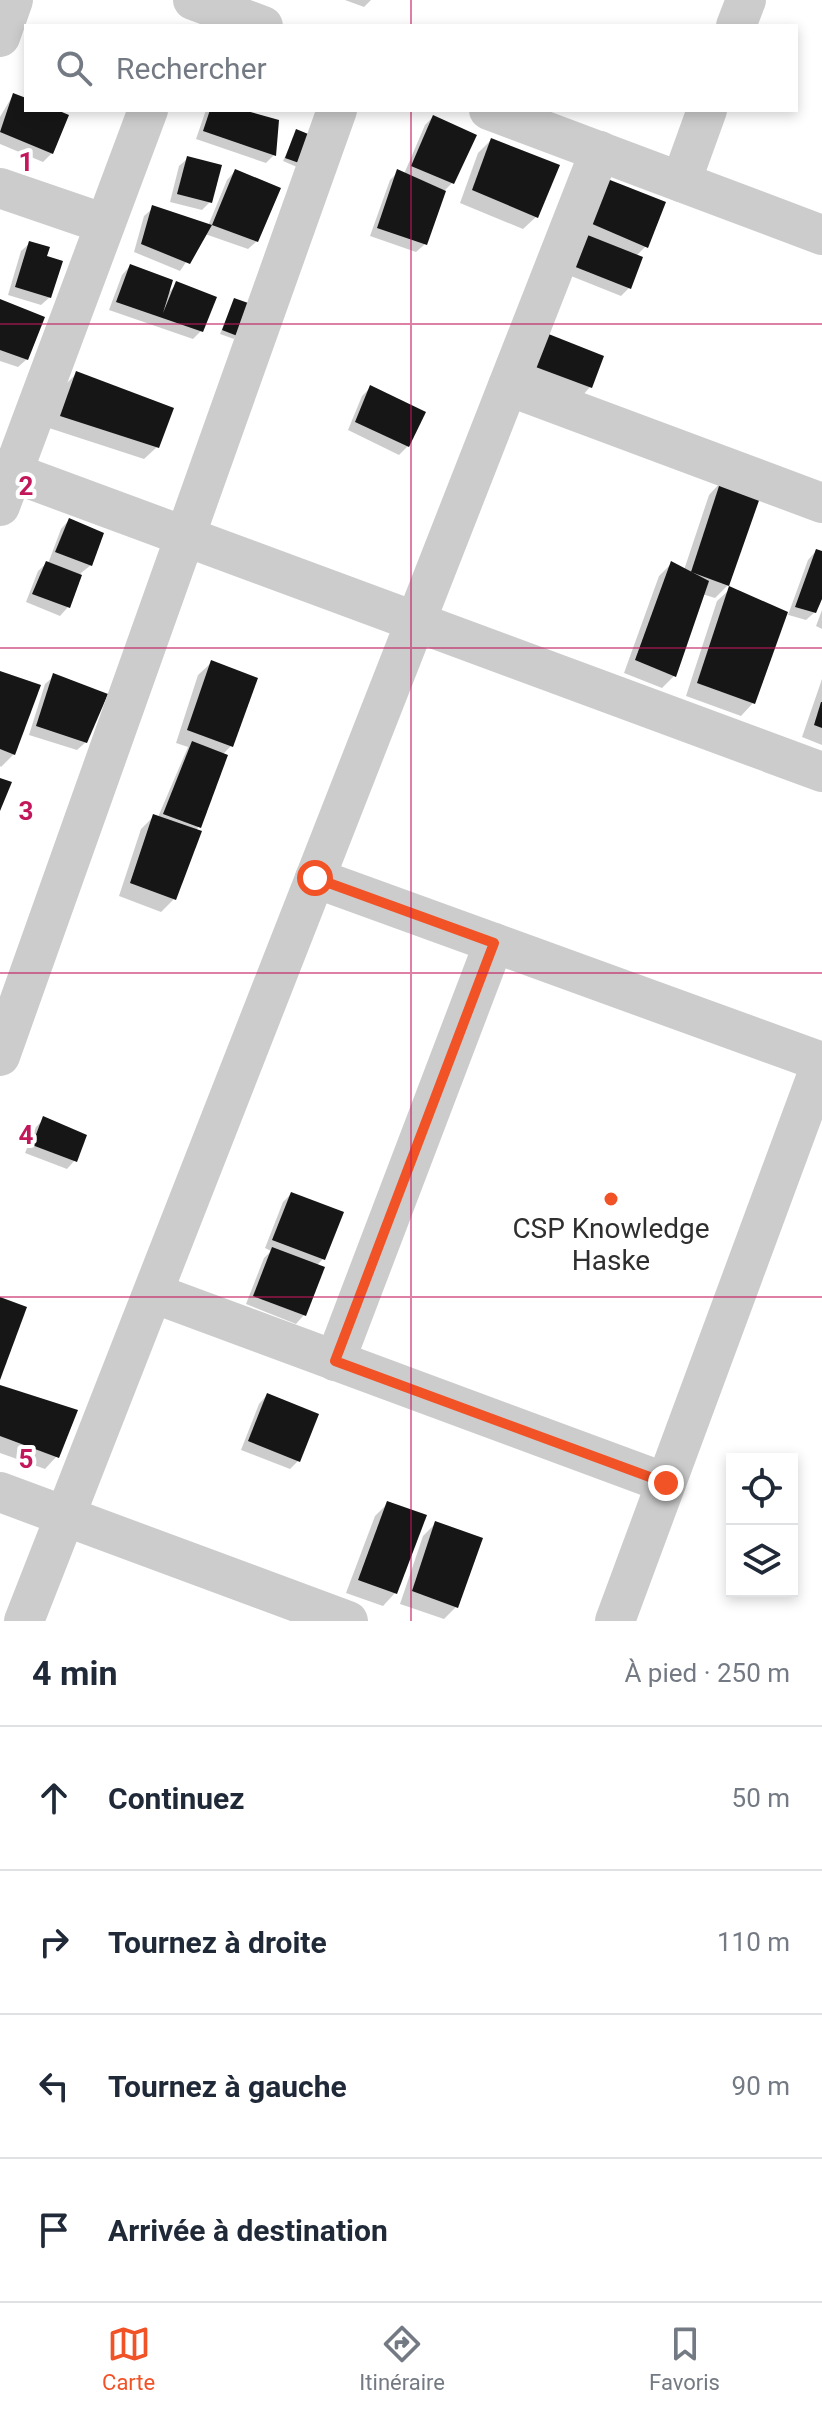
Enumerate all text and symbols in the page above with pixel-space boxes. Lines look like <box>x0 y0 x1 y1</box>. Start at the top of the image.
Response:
search box <box>24 24 798 112</box>
icon: search <box>52 46 96 90</box>
text: Rechercher <box>116 51 267 86</box>
text: 1 <box>19 147 33 177</box>
text: 2 <box>19 471 33 501</box>
text: 3 <box>19 796 33 826</box>
route start <box>297 860 333 896</box>
text: 4 <box>19 1120 34 1150</box>
marker: CSP Knowledge Haske <box>602 1190 620 1208</box>
place label: CSP Knowledge Haske <box>512 1212 710 1277</box>
text: 5 <box>19 1444 33 1474</box>
map controls <box>726 1453 798 1597</box>
button: locate <box>726 1453 798 1525</box>
route end <box>648 1465 684 1501</box>
button: layers <box>726 1525 798 1597</box>
text: 4 min <box>32 1653 117 1693</box>
text: À pied · 250 m <box>624 1658 790 1688</box>
icon: ahead <box>32 1776 76 1820</box>
text: Continuez <box>108 1781 245 1816</box>
text: 50 m <box>732 1783 790 1813</box>
icon: right <box>32 1920 76 1964</box>
text: Tournez à droite <box>108 1925 327 1960</box>
text: 110 m <box>717 1927 790 1957</box>
icon: left <box>32 2064 76 2108</box>
text: Tournez à gauche <box>108 2069 347 2104</box>
text: 90 m <box>732 2071 790 2101</box>
icon: arrive <box>32 2208 76 2252</box>
text: Arrivée à destination <box>108 2213 388 2248</box>
tab: Carte <box>102 2322 155 2395</box>
tab: Itinéraire <box>359 2322 445 2395</box>
tab: Favoris <box>649 2322 720 2395</box>

